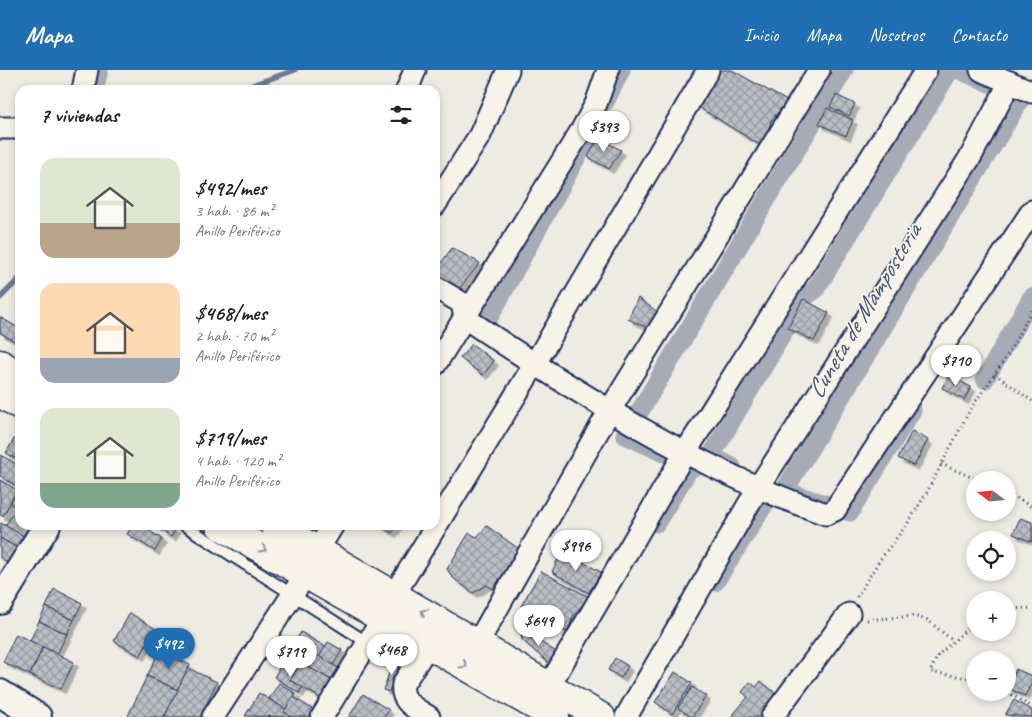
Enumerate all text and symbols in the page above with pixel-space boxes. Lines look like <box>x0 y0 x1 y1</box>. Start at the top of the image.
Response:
text: Mapa <box>25 20 72 50</box>
text: Inicio <box>744 24 778 46</box>
text: Mapa <box>806 24 841 46</box>
text: Nosotros <box>869 24 924 46</box>
text: Contacto <box>952 24 1007 46</box>
icon: filters <box>387 101 415 129</box>
text: 7 viviendas <box>40 102 119 128</box>
pin: $393 <box>574 111 634 153</box>
text: $393 <box>590 117 618 137</box>
text: $492/mes <box>195 175 266 201</box>
icon: home <box>80 178 140 238</box>
text: 3 hab. · 86 m² <box>195 201 274 221</box>
water label: Cuneta de Mamposteria <box>799 216 930 404</box>
text: Anillo Periférico <box>195 221 279 241</box>
text: $468/mes <box>195 300 266 326</box>
icon: home <box>80 303 140 363</box>
text: 2 hab. · 70 m² <box>195 326 274 346</box>
pin: $710 <box>926 344 986 387</box>
text: Anillo Periférico <box>195 346 279 366</box>
text: $710 <box>942 351 970 371</box>
text: $719/mes <box>195 425 266 451</box>
icon: home <box>80 428 140 488</box>
text: 4 hab. · 120 m² <box>195 451 281 471</box>
text: Anillo Periférico <box>195 471 279 491</box>
north arrow <box>966 471 1016 521</box>
map controls <box>966 471 1016 701</box>
pin: $996 <box>546 530 606 572</box>
button: locate <box>966 531 1016 581</box>
text: $996 <box>562 536 590 556</box>
one-way arrow <box>257 543 266 553</box>
button: + <box>966 591 1016 641</box>
pin: $649 <box>509 604 569 647</box>
one-way arrow <box>420 609 429 619</box>
text: $649 <box>525 611 553 631</box>
pin: $492 <box>139 628 199 670</box>
text: $492 <box>155 634 183 654</box>
pin: $468 <box>362 634 422 676</box>
pin: $719 <box>261 636 321 678</box>
text: $468 <box>377 640 407 660</box>
text: $719 <box>277 642 305 662</box>
button: − <box>966 651 1016 701</box>
one-way arrow <box>459 659 468 669</box>

